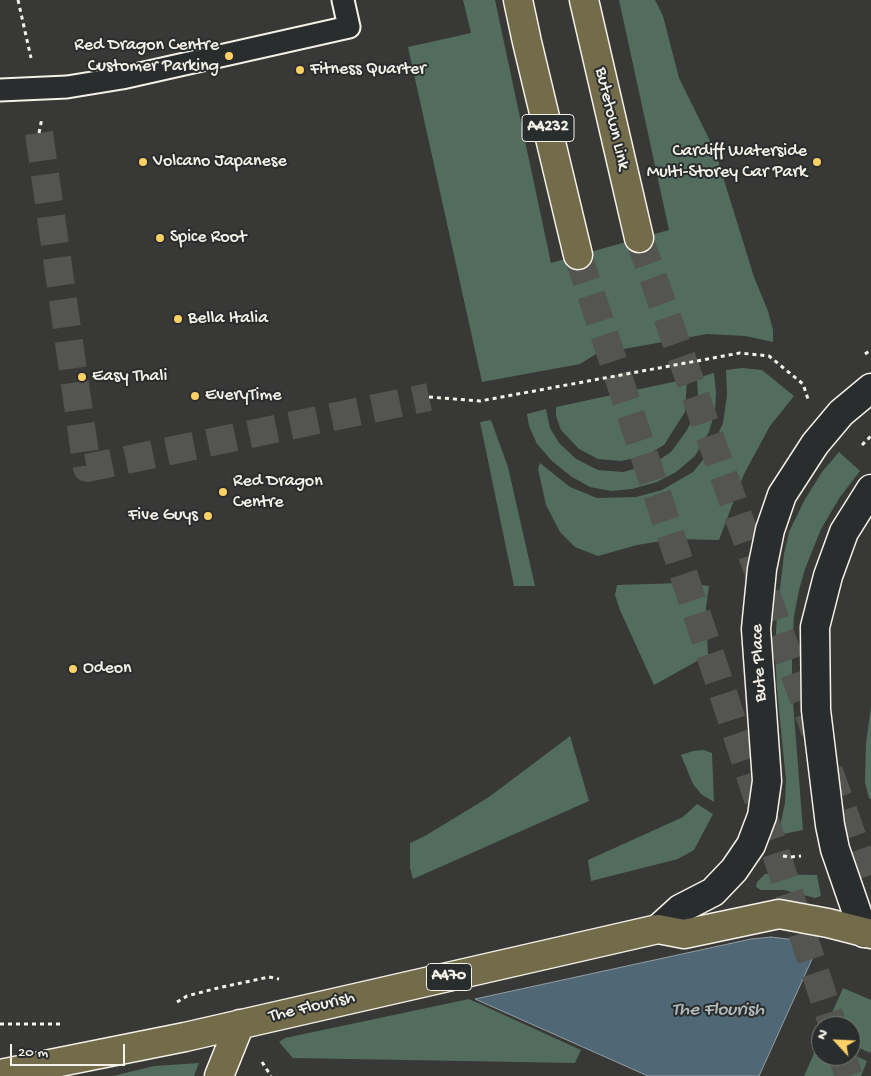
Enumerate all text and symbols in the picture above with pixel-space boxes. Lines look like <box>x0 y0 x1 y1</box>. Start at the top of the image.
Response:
place label: Red Dragon Centre Customer Parking <box>74 35 219 78</box>
marker: Red Dragon Centre Customer Parking <box>223 50 235 62</box>
place label: Fitness Quarter <box>310 59 426 81</box>
marker: Fitness Quarter <box>294 64 306 76</box>
street label: Butetown Link <box>589 66 633 172</box>
road number: A4232 <box>522 115 574 142</box>
place label: Cardiff Waterside Multi-Storey Car Park <box>647 141 807 183</box>
place label: Volcano Japanese <box>153 151 287 173</box>
marker: Volcano Japanese <box>137 156 149 168</box>
marker: Cardiff Waterside Multi-Storey Car Park <box>811 156 823 168</box>
place label: Spice Root <box>170 227 246 249</box>
marker: Spice Root <box>154 232 166 244</box>
place label: Bella Italia <box>188 308 268 330</box>
marker: Bella Italia <box>172 313 184 325</box>
place label: Easy Thali <box>92 366 167 388</box>
marker: Easy Thali <box>76 371 88 383</box>
place label: EveryTime <box>205 385 282 407</box>
marker: EveryTime <box>189 390 201 402</box>
place label: Red Dragon Centre <box>233 471 323 514</box>
marker: Red Dragon Centre <box>217 486 229 498</box>
place label: Five Guys <box>128 505 198 527</box>
marker: Five Guys <box>202 510 214 522</box>
street label: Bute Place <box>747 624 773 702</box>
place label: Odeon <box>83 658 132 680</box>
marker: Odeon <box>67 663 79 675</box>
road number: A470 <box>426 964 472 990</box>
street label: The Flourish <box>267 988 357 1028</box>
water label: The Flourish <box>672 1000 764 1022</box>
north arrow <box>811 1016 861 1066</box>
text: N <box>813 1027 832 1043</box>
scale bar <box>12 1034 128 1066</box>
text: 20 m <box>18 1044 48 1062</box>

